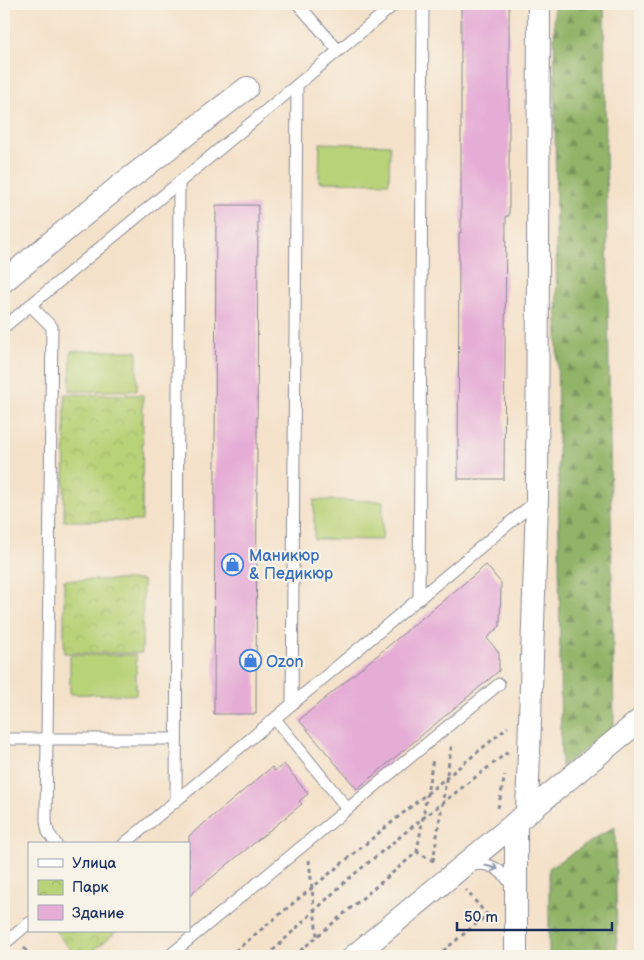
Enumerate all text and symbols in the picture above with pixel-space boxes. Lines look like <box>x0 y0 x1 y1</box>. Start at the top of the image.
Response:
place label: Маникюр & Педикюр <box>249 547 333 584</box>
shop icon: Маникюр & Педикюр <box>221 552 245 576</box>
shop icon: Ozon <box>238 649 262 673</box>
place label: Ozon <box>266 653 304 672</box>
legend <box>28 842 190 932</box>
text: Улица <box>72 854 117 873</box>
one-way arrow <box>482 863 498 872</box>
text: Парк <box>72 878 109 897</box>
scale bar <box>457 900 612 932</box>
text: Здание <box>72 904 124 923</box>
text: 50 m <box>464 908 498 927</box>

